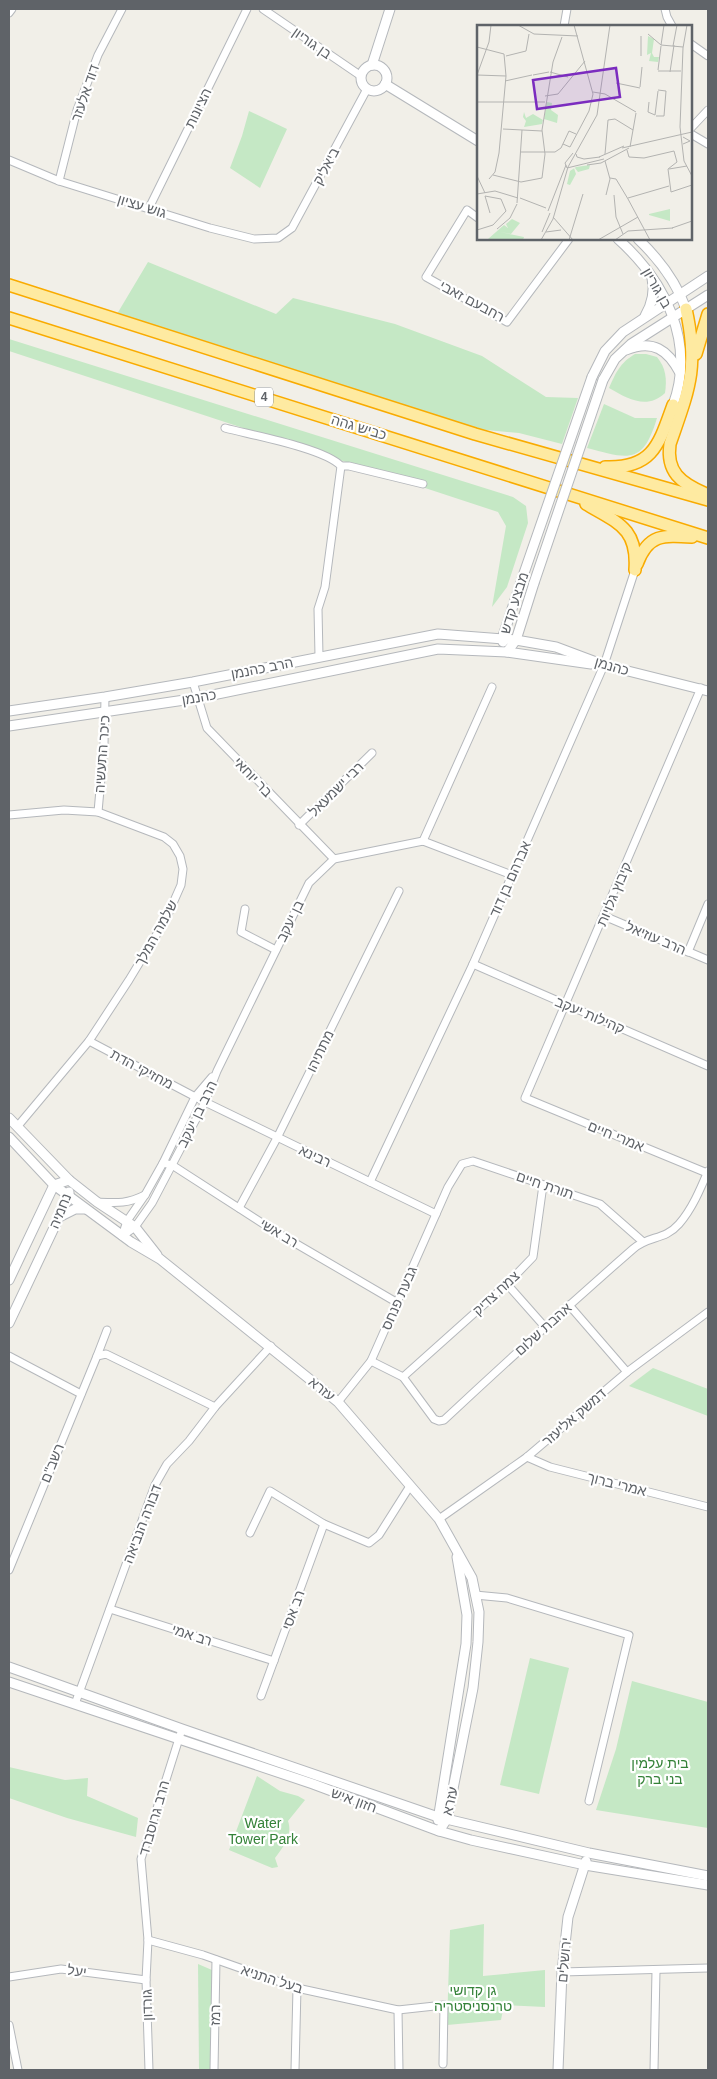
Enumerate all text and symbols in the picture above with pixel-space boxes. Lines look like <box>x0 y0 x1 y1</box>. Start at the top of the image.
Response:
street label: בן גוריון <box>289 24 335 62</box>
inset map <box>477 25 692 240</box>
street label: דוד אלעזר <box>68 62 102 123</box>
street label: הציונות <box>181 85 215 131</box>
street label: ביאליק <box>310 145 342 187</box>
street label: גוש עציון <box>116 191 168 221</box>
street label: בן גוריון <box>639 265 675 311</box>
street label: רחבעם זאבי <box>437 277 507 325</box>
road number: 4 <box>255 388 273 407</box>
street label: כביש גהה <box>329 411 389 443</box>
street label: מבצע קדש <box>497 570 531 636</box>
street label: כהנמן <box>593 653 631 679</box>
street label: הרב כהנמן <box>229 654 295 682</box>
street label: כהנמן <box>180 686 218 708</box>
street label: כיכר התעשיה <box>91 714 113 794</box>
street label: בר יוחאי <box>230 754 276 800</box>
street label: רבי ישמעאל <box>305 758 367 820</box>
street label: אברהם בן דוד <box>486 838 534 920</box>
street label: קיבוץ גלויות <box>593 859 635 929</box>
street label: שלמה המלך <box>131 897 181 969</box>
street label: בן יעקב <box>273 898 307 944</box>
street label: הרב עוזיאל <box>623 918 689 958</box>
street label: קהילות יעקב <box>553 993 627 1037</box>
street label: מתתיהו <box>303 1027 337 1075</box>
street label: מחזיקי הדת <box>108 1046 176 1092</box>
street label: הרב בן יעקב <box>174 1078 220 1150</box>
street label: אמרי חיים <box>586 1118 647 1155</box>
street label: רבינא <box>297 1142 333 1170</box>
street label: תורת חיים <box>514 1168 576 1202</box>
street label: נחמיה <box>46 1191 74 1231</box>
street label: רב אשי <box>257 1215 301 1251</box>
street label: גבעת פנחס <box>378 1264 420 1332</box>
street label: צמח צדיק <box>469 1267 523 1319</box>
street label: אהבת שלום <box>511 1299 575 1358</box>
street label: עזרא <box>306 1374 338 1404</box>
street label: דמשק אליעזר <box>539 1385 609 1449</box>
street label: רשב"ם <box>37 1441 67 1485</box>
street label: אמרי ברוך <box>586 1469 648 1499</box>
street label: דבורה הנביאה <box>120 1482 164 1566</box>
street label: רב אסי <box>278 1588 308 1632</box>
street label: רב אמי <box>170 1621 214 1649</box>
park label: בית עלמין בני ברק <box>631 1755 689 1787</box>
street label: הרב גרוסברד <box>136 1778 172 1858</box>
street label: חזון איש <box>329 1784 379 1816</box>
street label: עזרא <box>439 1785 461 1817</box>
park label: Water Tower Park <box>228 1815 299 1847</box>
street label: ירושלים <box>554 1937 574 1983</box>
street label: יעל <box>66 1962 88 1980</box>
street label: בעל התניא <box>239 1962 305 1996</box>
park label: גן קדושי טרנסניסטריה <box>434 1982 512 2014</box>
street label: גורדון <box>138 1989 156 2021</box>
street label: רמז <box>207 2004 223 2026</box>

